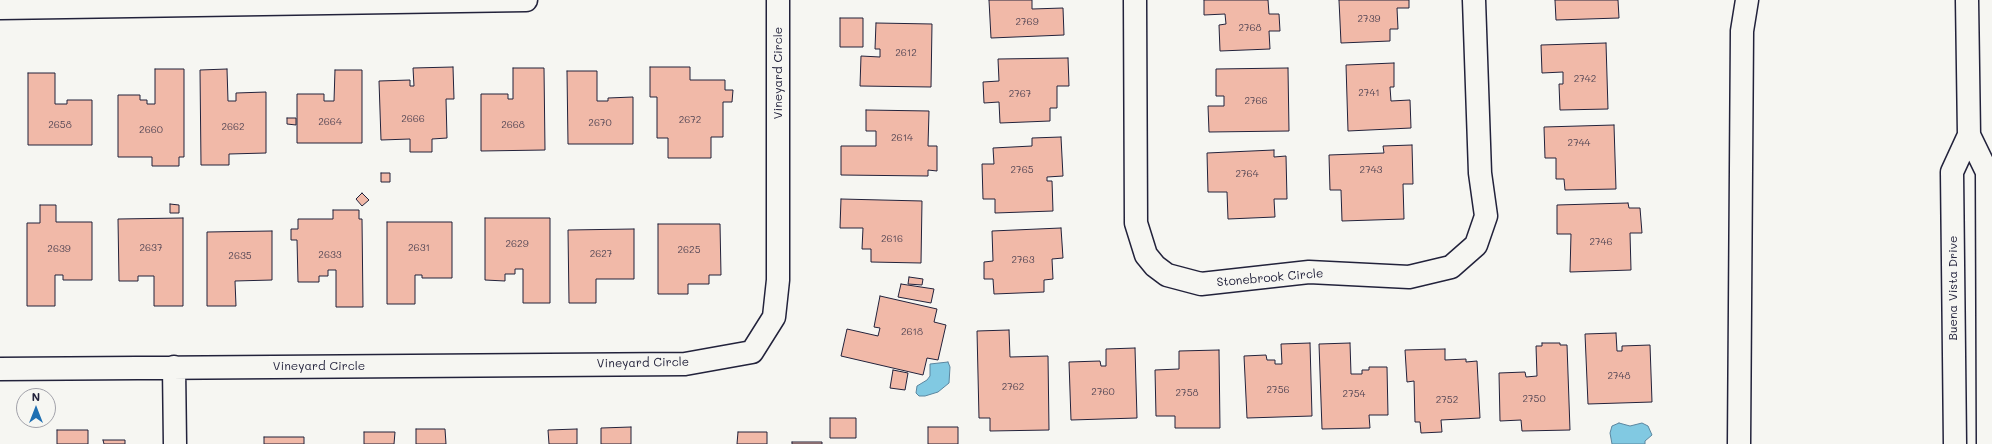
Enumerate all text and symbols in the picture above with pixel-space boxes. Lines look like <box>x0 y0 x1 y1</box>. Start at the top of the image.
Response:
house number: 2739 <box>1358 13 1380 25</box>
house number: 2769 <box>1015 16 1039 28</box>
house number: 2768 <box>1238 22 1262 34</box>
street label: Vineyard Circle <box>771 27 785 119</box>
house number: 2612 <box>895 47 917 59</box>
house number: 2742 <box>1574 73 1596 85</box>
house number: 2741 <box>1358 87 1380 99</box>
house number: 2767 <box>1009 88 1031 100</box>
house number: 2766 <box>1244 95 1268 107</box>
house number: 2666 <box>401 113 425 125</box>
house number: 2672 <box>679 114 701 126</box>
house number: 2664 <box>318 116 342 128</box>
house number: 2670 <box>588 117 612 129</box>
house number: 2658 <box>48 119 72 131</box>
house number: 2668 <box>501 119 525 131</box>
house number: 2662 <box>221 121 245 133</box>
house number: 2660 <box>139 124 163 136</box>
house number: 2614 <box>891 132 913 144</box>
house number: 2744 <box>1568 137 1590 149</box>
house number: 2765 <box>1011 164 1033 176</box>
house number: 2743 <box>1360 164 1382 176</box>
house number: 2764 <box>1235 168 1259 180</box>
house number: 2616 <box>881 233 903 245</box>
house number: 2746 <box>1589 236 1613 248</box>
street label: Buena Vista Drive <box>1946 236 1960 340</box>
house number: 2629 <box>505 238 529 250</box>
house number: 2637 <box>139 242 163 254</box>
house number: 2631 <box>408 242 430 254</box>
house number: 2639 <box>47 243 71 255</box>
house number: 2625 <box>677 244 701 256</box>
house number: 2627 <box>590 248 612 260</box>
house number: 2633 <box>318 249 342 261</box>
house number: 2635 <box>228 250 252 262</box>
house number: 2763 <box>1011 254 1035 266</box>
street label: Stonebrook Circle <box>1216 266 1324 290</box>
house number: 2618 <box>901 326 923 338</box>
street label: Vineyard Circle <box>597 355 689 371</box>
street label: Vineyard Circle <box>273 359 365 373</box>
house number: 2748 <box>1607 370 1631 382</box>
house number: 2762 <box>1002 381 1024 393</box>
house number: 2756 <box>1267 384 1289 396</box>
house number: 2760 <box>1091 386 1115 398</box>
house number: 2758 <box>1175 387 1199 399</box>
north arrow <box>16 388 56 428</box>
house number: 2754 <box>1343 388 1365 400</box>
text: N <box>32 389 40 404</box>
house number: 2750 <box>1522 393 1546 405</box>
house number: 2752 <box>1436 394 1458 406</box>

